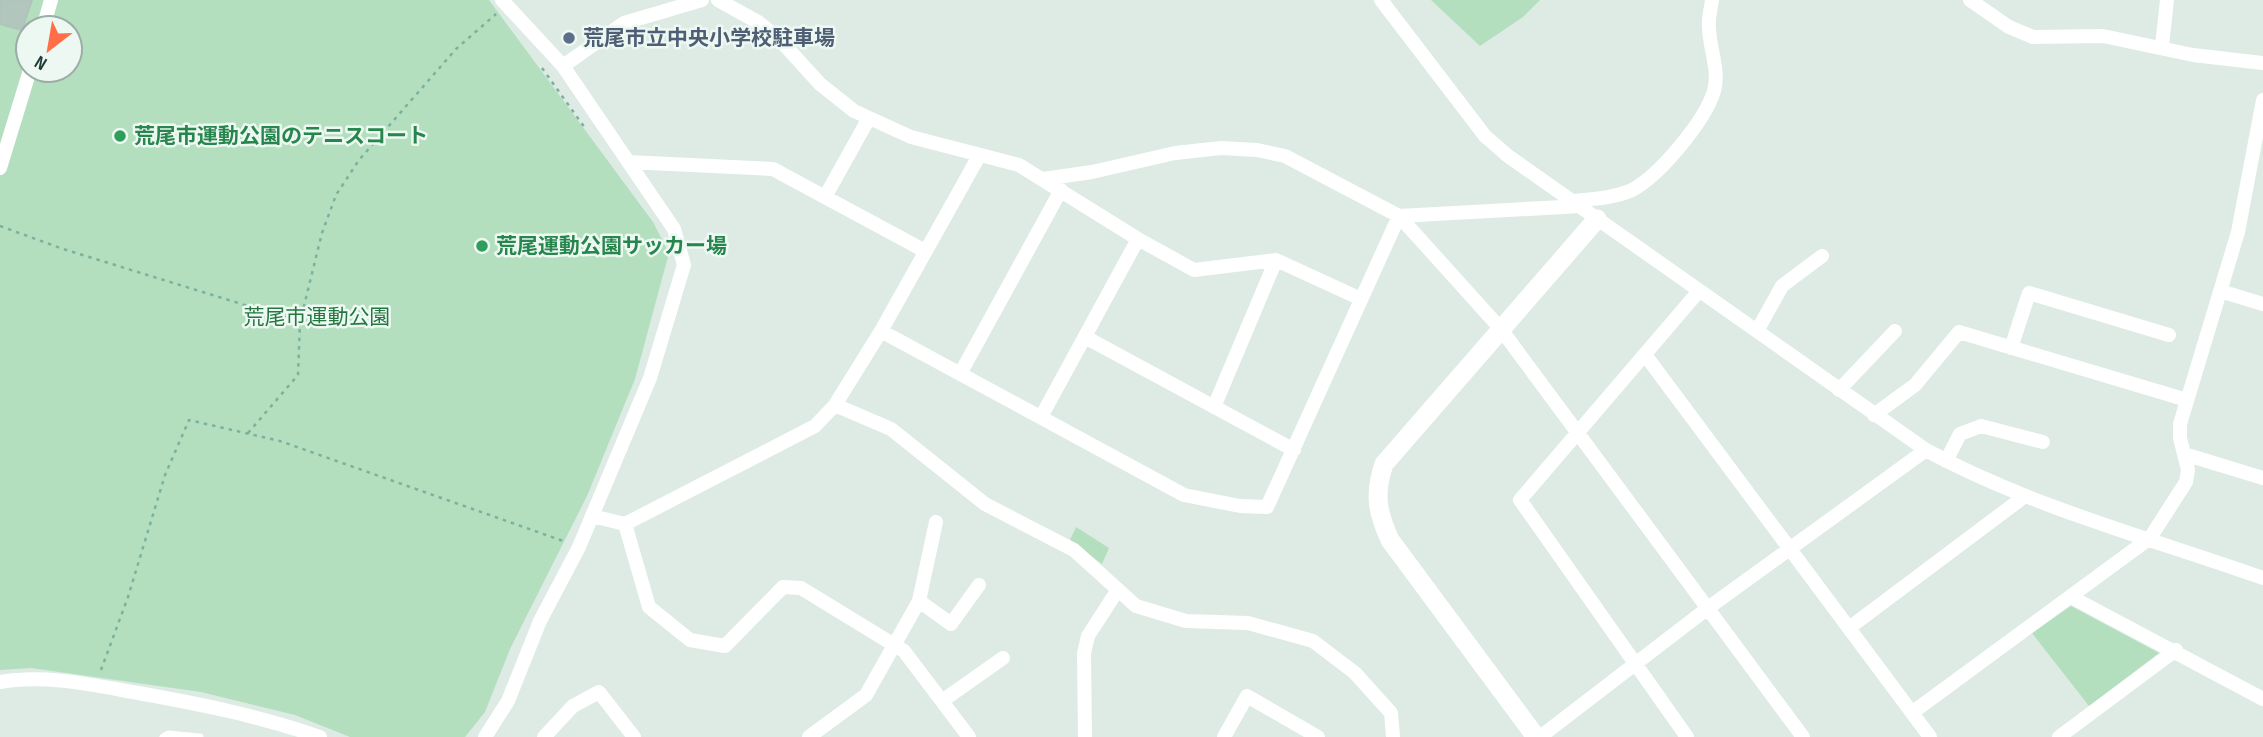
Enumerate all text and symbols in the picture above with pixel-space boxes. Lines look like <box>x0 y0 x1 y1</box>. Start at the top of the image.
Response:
north arrow <box>14 14 84 84</box>
place label: 荒尾市立中央小学校駐車場 <box>583 26 835 51</box>
marker: 荒尾市立中央小学校駐車場 <box>561 30 577 46</box>
text: N <box>31 50 51 75</box>
place label: 荒尾市運動公園のテニスコート <box>134 124 428 149</box>
marker: 荒尾市運動公園のテニスコート <box>112 128 128 144</box>
place label: 荒尾運動公園サッカー場 <box>496 234 727 259</box>
marker: 荒尾運動公園サッカー場 <box>474 238 490 254</box>
park label: 荒尾市運動公園 <box>244 305 391 330</box>

